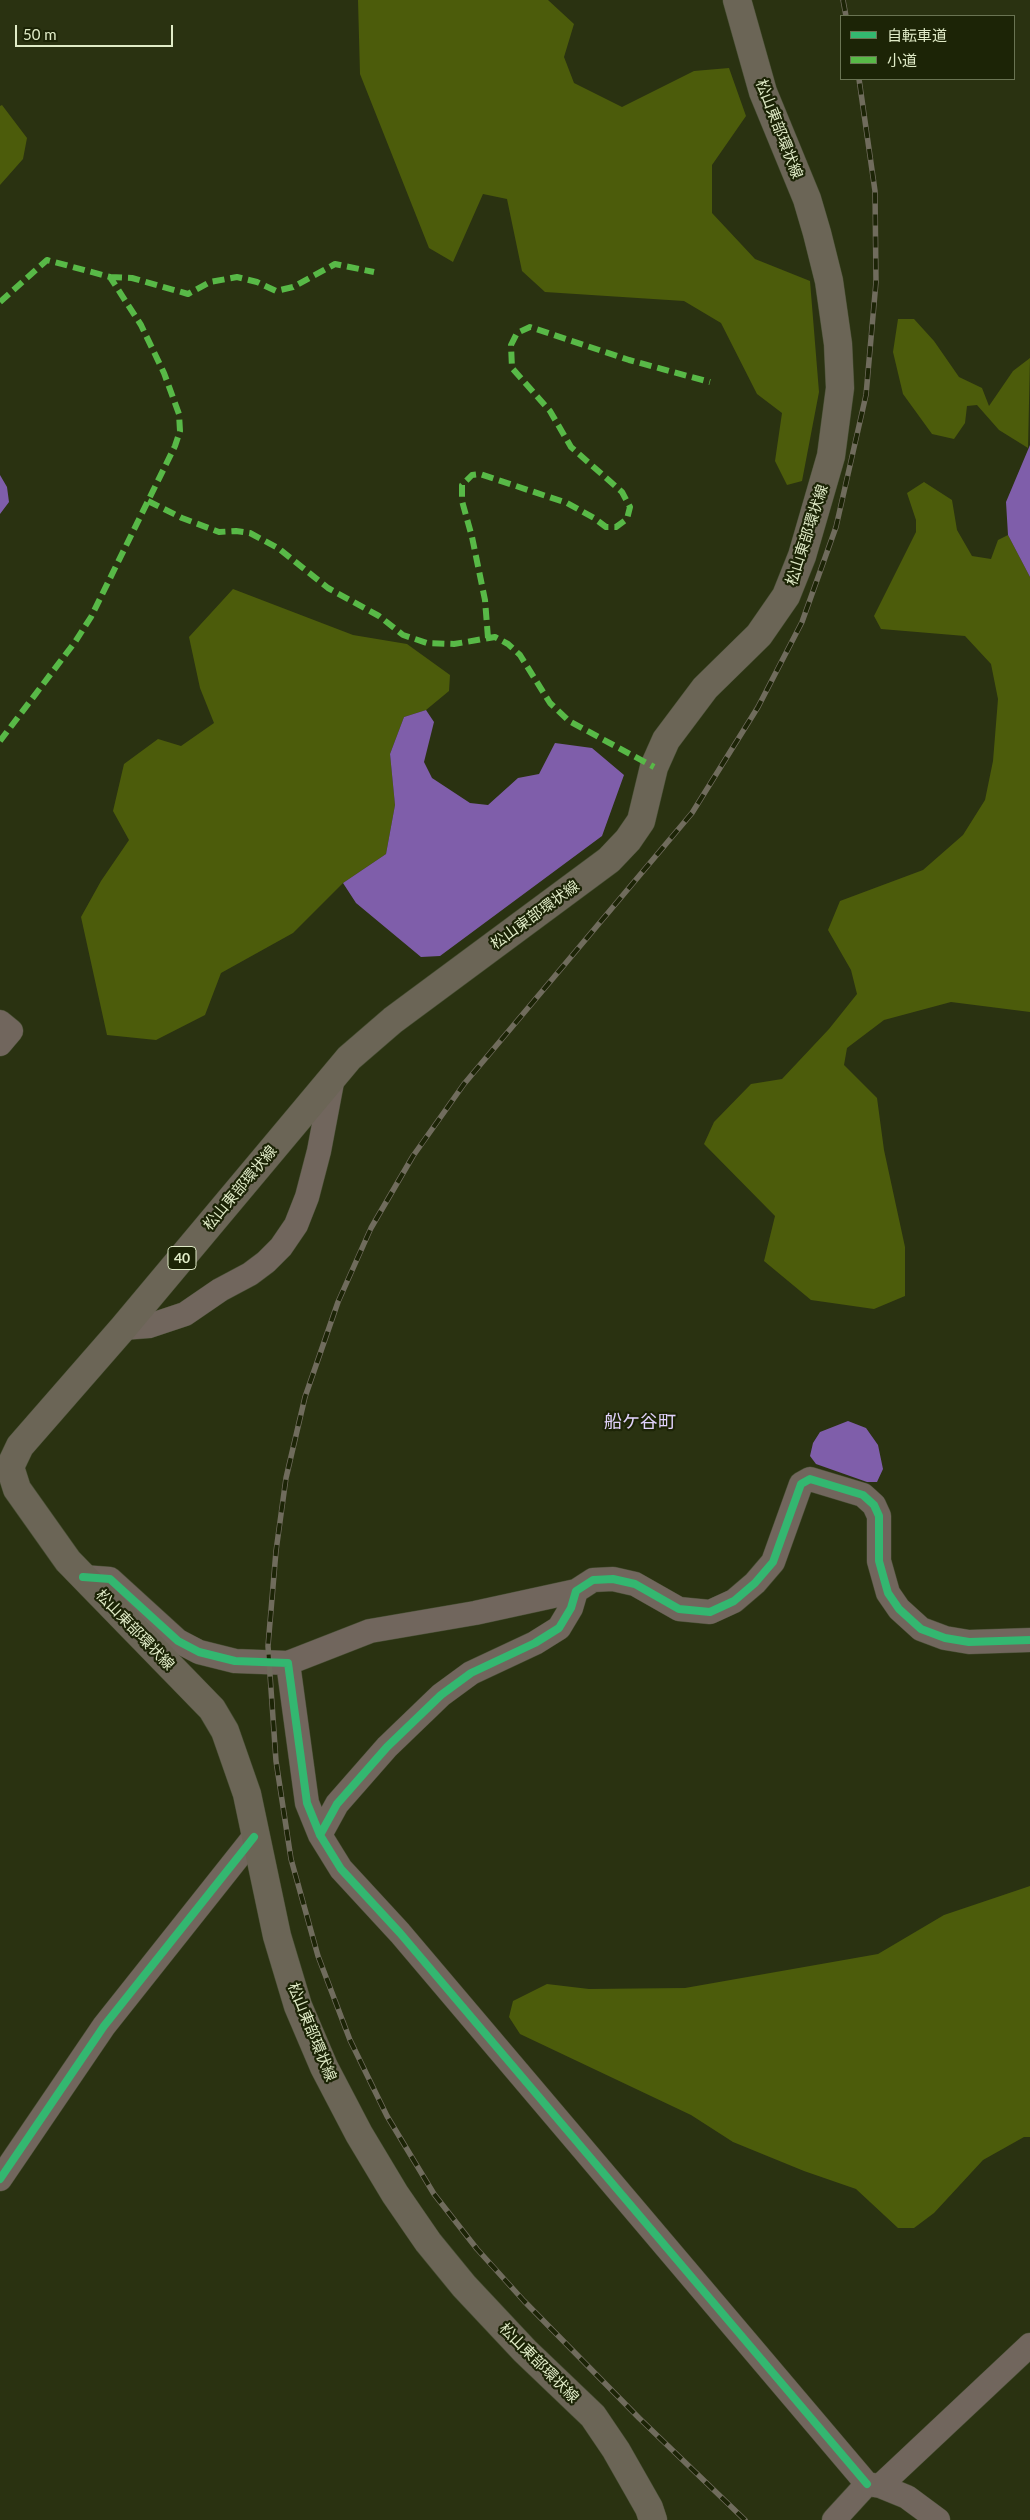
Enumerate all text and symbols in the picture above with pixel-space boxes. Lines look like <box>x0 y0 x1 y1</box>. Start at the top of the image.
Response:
scale bar <box>18 15 175 47</box>
legend <box>840 15 1015 80</box>
text: 50 m <box>23 25 57 43</box>
text: 自転車道 <box>887 26 947 44</box>
text: 小道 <box>887 51 917 69</box>
street label: 松山東部環状線 <box>752 77 806 181</box>
street label: 松山東部環状線 <box>782 482 832 588</box>
street label: 松山東部環状線 <box>487 877 583 953</box>
street label: 松山東部環状線 <box>199 1142 281 1234</box>
road number: 40 <box>168 1246 196 1270</box>
district label: 船ケ谷町 <box>604 1411 676 1433</box>
street label: 松山東部環状線 <box>92 1586 178 1674</box>
street label: 松山東部環状線 <box>284 1980 340 2084</box>
street label: 松山東部環状線 <box>496 2320 582 2406</box>

